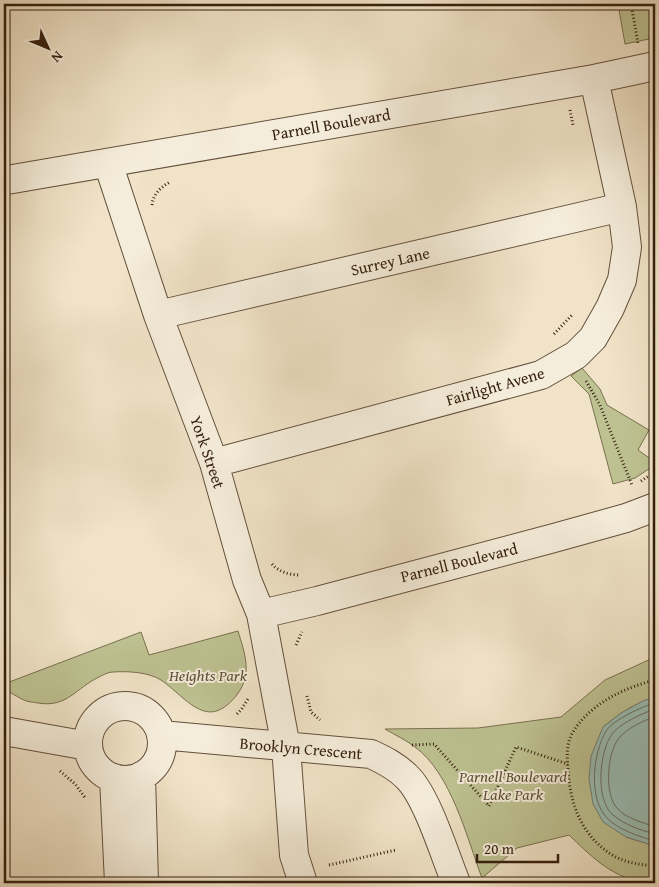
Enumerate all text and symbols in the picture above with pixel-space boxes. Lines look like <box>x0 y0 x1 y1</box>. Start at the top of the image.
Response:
north arrow <box>22 22 72 72</box>
text: N <box>46 47 68 68</box>
street label: Parnell Boulevard <box>270 102 393 146</box>
street label: Surrey Lane <box>348 240 432 282</box>
street label: Fairlight Avene <box>443 360 547 412</box>
street label: York Street <box>184 412 232 492</box>
street label: Parnell Boulevard <box>398 536 520 588</box>
park label: Heights Park <box>168 663 248 687</box>
street label: Brooklyn Crescent <box>239 731 364 765</box>
park label: Parnell Boulevard Lake Park <box>458 764 567 806</box>
scale bar <box>477 832 558 864</box>
text: 20 m <box>484 838 515 859</box>

